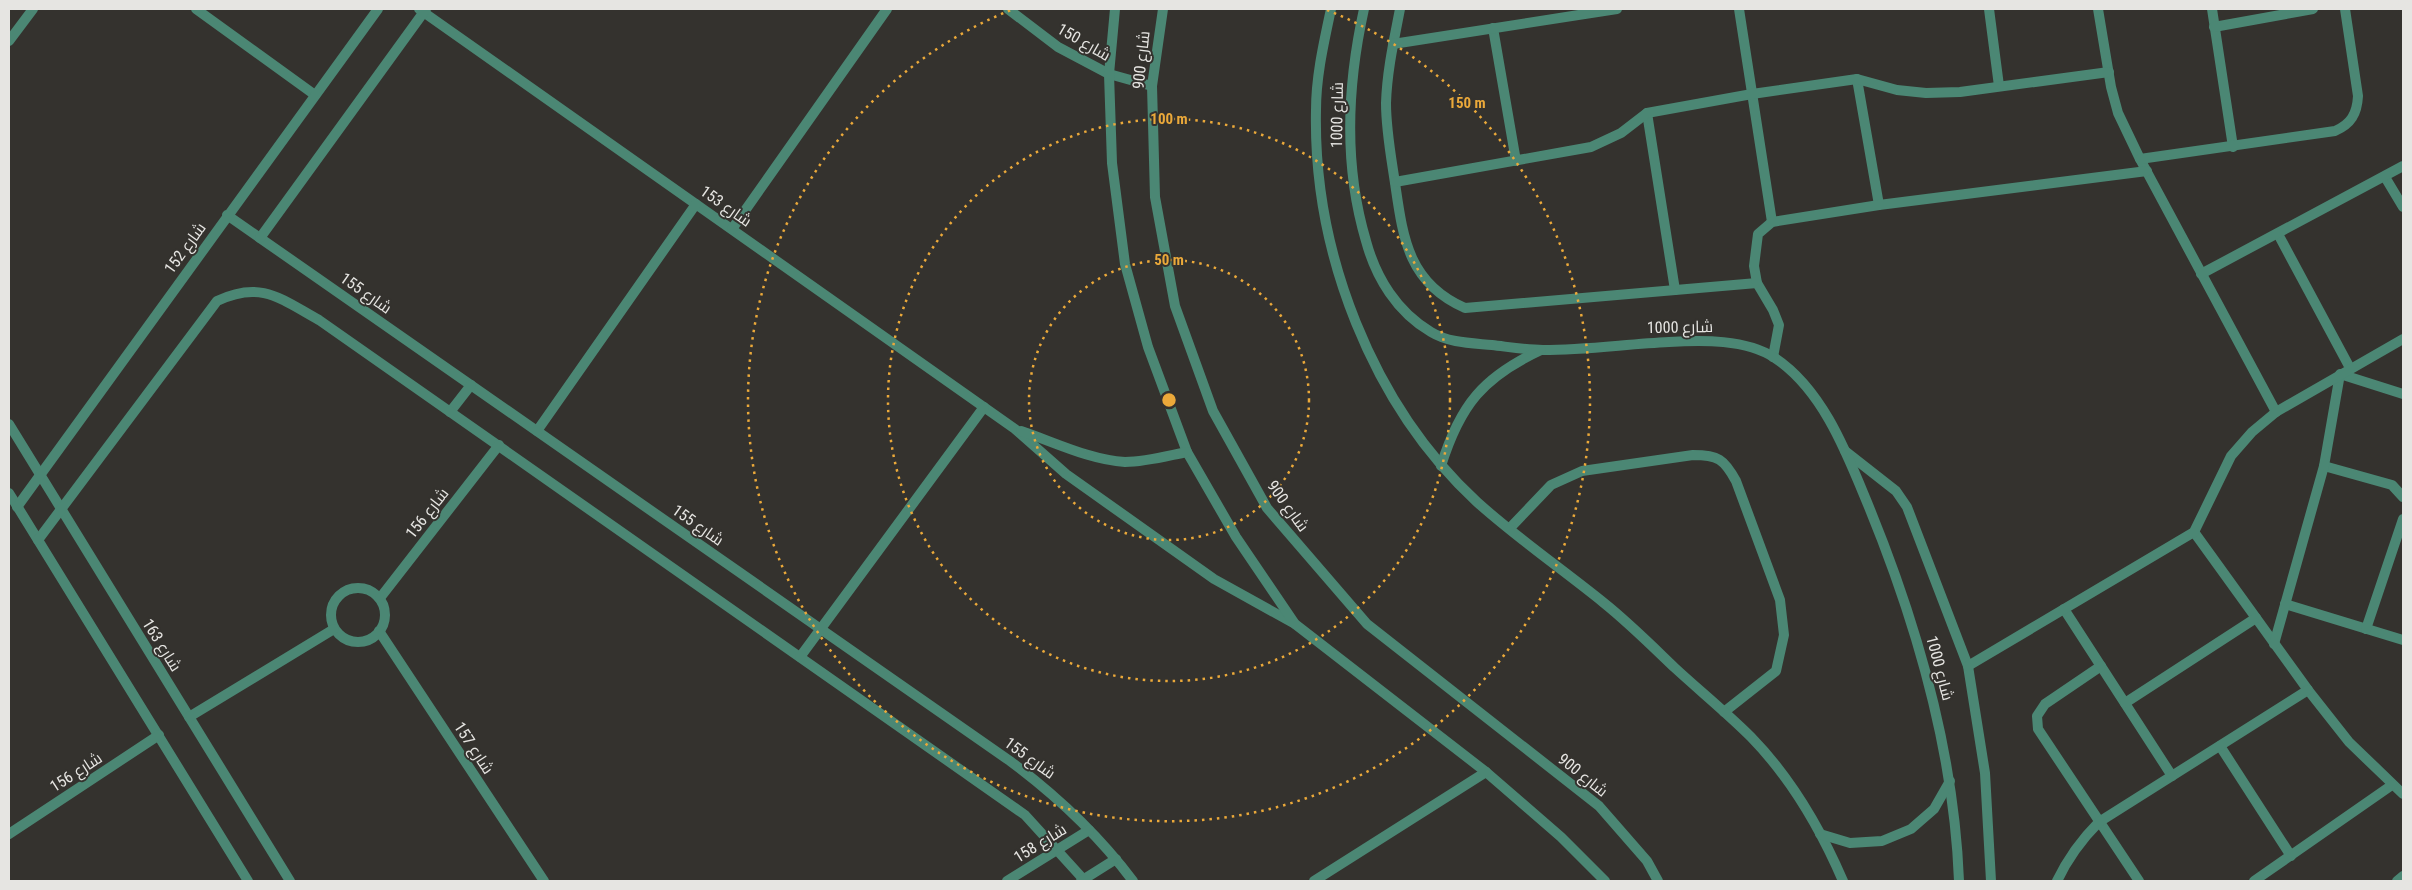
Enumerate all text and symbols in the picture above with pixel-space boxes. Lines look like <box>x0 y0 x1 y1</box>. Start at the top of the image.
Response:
street label: شارع 150 <box>1053 19 1114 67</box>
street label: شارع 900 <box>1129 30 1155 90</box>
street label: شارع 1000 <box>1327 82 1349 148</box>
text: 150 m <box>1448 94 1486 112</box>
text: 100 m <box>1150 110 1188 128</box>
street label: شارع 153 <box>695 181 755 232</box>
street label: شارع 152 <box>160 219 211 278</box>
text: 50 m <box>1154 251 1184 269</box>
street label: شارع 155 <box>335 268 395 319</box>
street label: شارع 1000 <box>1647 317 1713 339</box>
centre of rings <box>1160 391 1178 409</box>
street label: شارع 900 <box>1262 477 1313 536</box>
street label: شارع 156 <box>402 484 454 543</box>
street label: شارع 155 <box>667 500 727 551</box>
street label: شارع 163 <box>137 615 186 676</box>
street label: شارع 1000 <box>1920 634 1958 703</box>
street label: شارع 157 <box>448 718 498 779</box>
street label: شارع 155 <box>1000 733 1059 784</box>
street label: شارع 156 <box>46 748 107 798</box>
street label: شارع 900 <box>1553 749 1612 802</box>
street label: شارع 158 <box>1010 819 1071 868</box>

